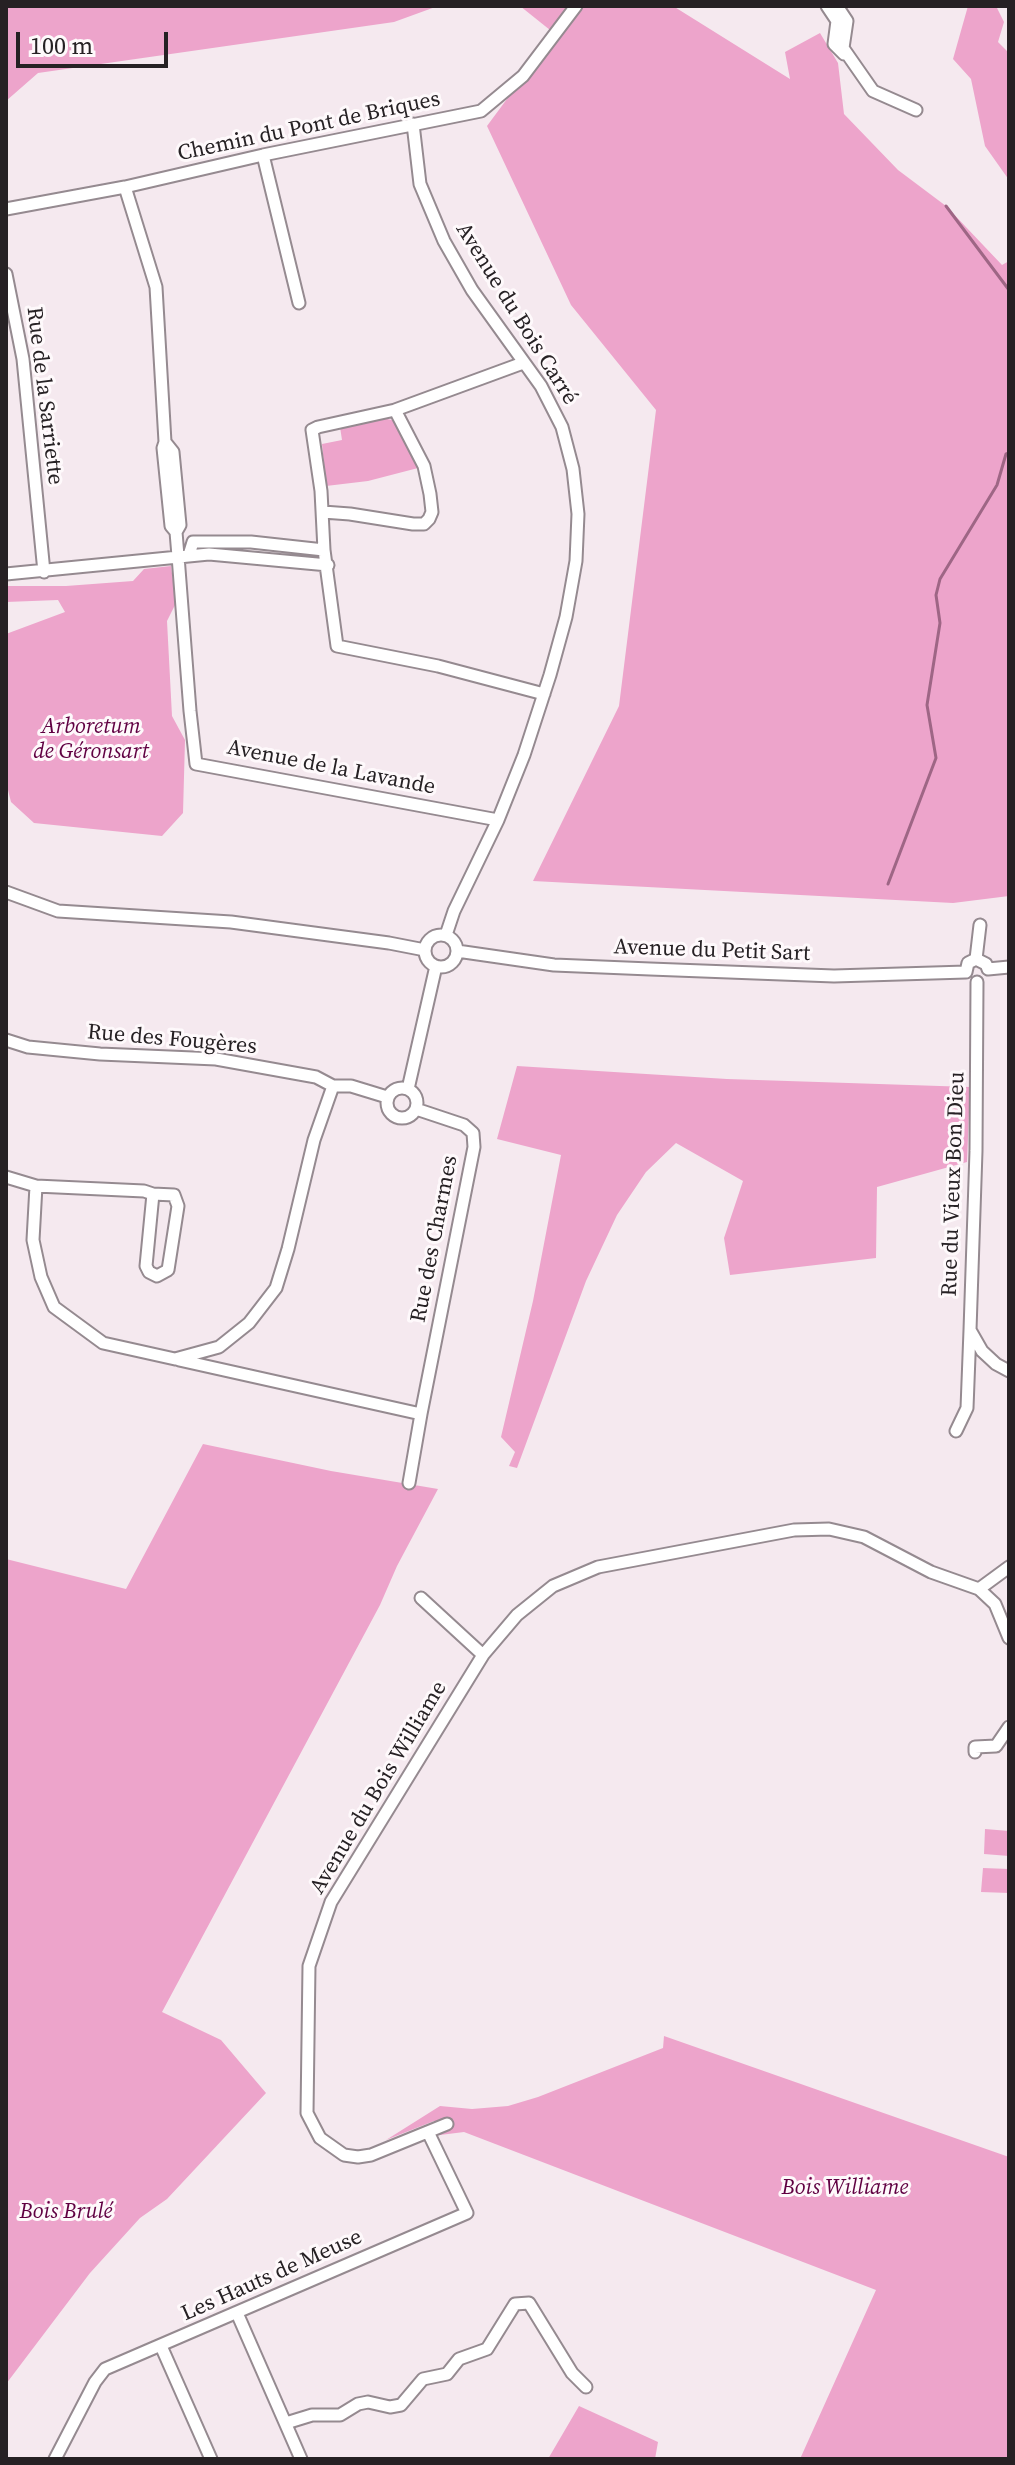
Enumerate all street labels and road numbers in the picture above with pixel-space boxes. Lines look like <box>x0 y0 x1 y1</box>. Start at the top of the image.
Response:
street label: Chemin du Pont de Briques <box>175 86 443 168</box>
street label: Avenue du Bois Carré <box>449 218 583 410</box>
street label: Rue de la Sarriette <box>20 306 68 486</box>
street label: Avenue de la Lavande <box>225 735 437 801</box>
street label: Avenue du Petit Sart <box>613 934 811 968</box>
street label: Rue des Fougères <box>86 1019 258 1061</box>
street label: Rue du Vieux Bon Dieu <box>937 1071 971 1297</box>
street label: Rue des Charmes <box>406 1153 464 1325</box>
street label: Avenue du Bois Williame <box>305 1677 453 1899</box>
street label: Les Hauts de Meuse <box>178 2224 366 2328</box>

